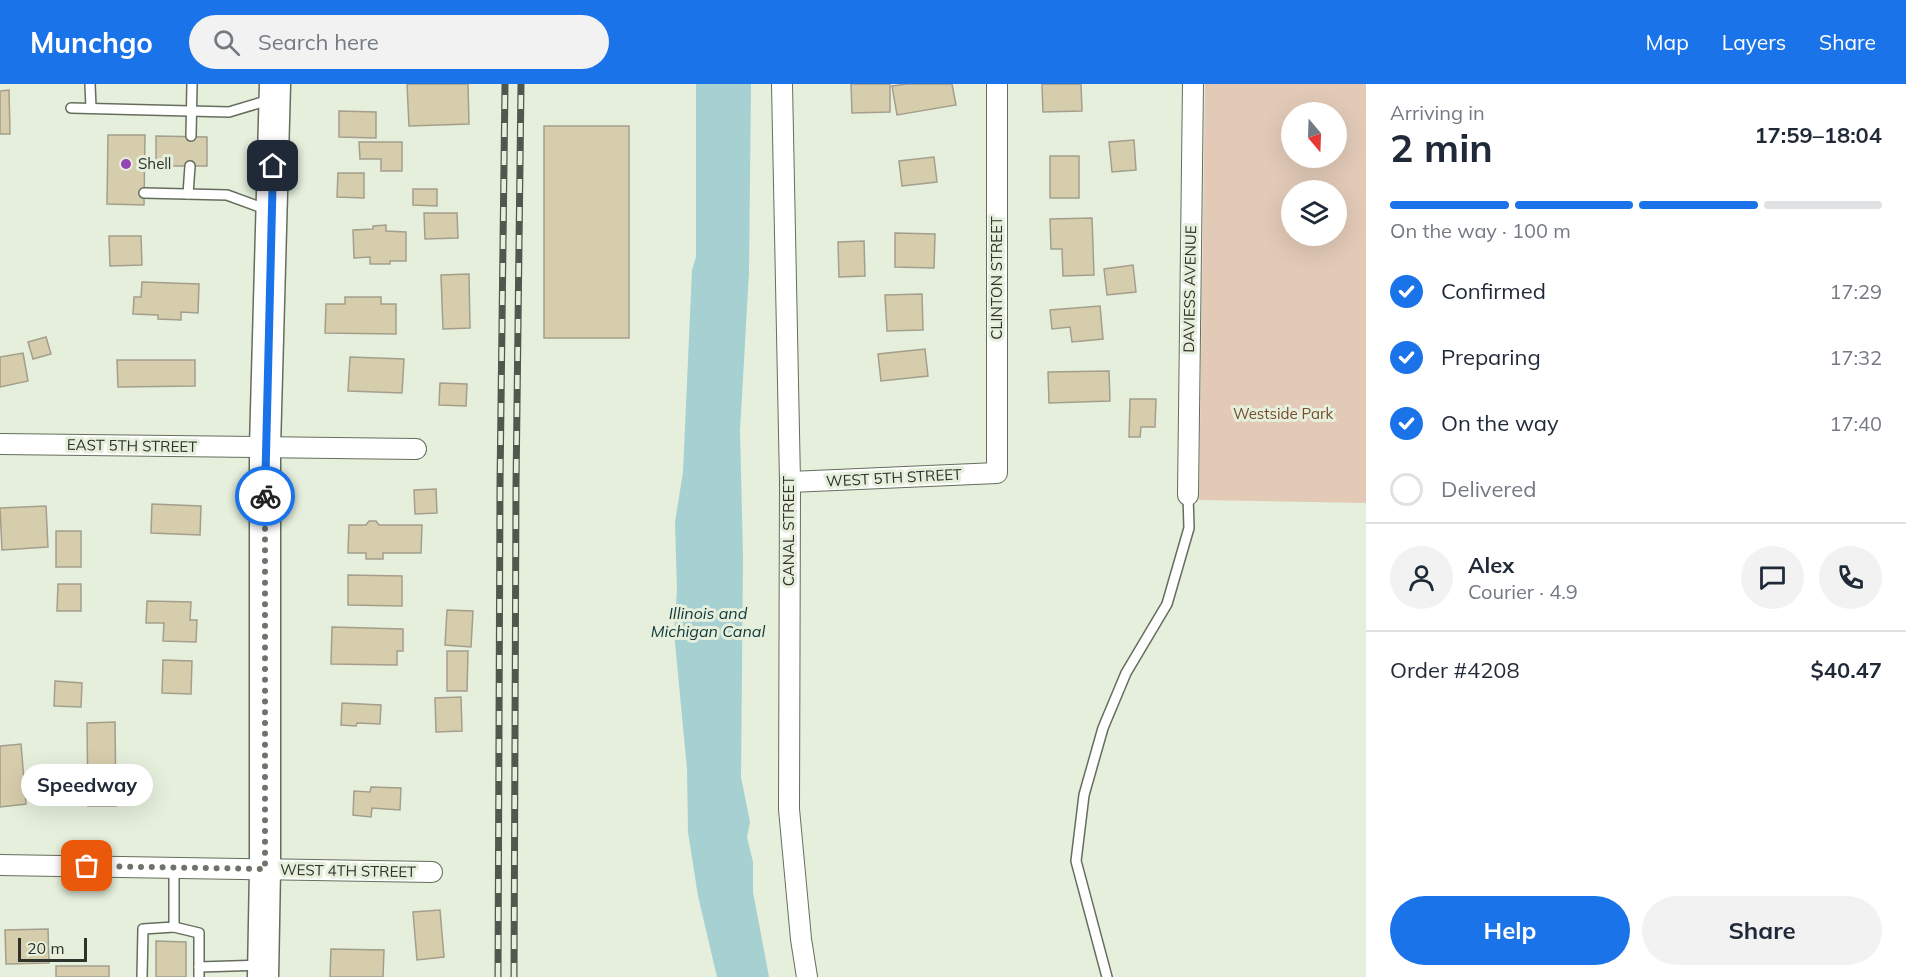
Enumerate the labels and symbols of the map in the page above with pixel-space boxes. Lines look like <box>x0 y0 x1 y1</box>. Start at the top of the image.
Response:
north arrow <box>1281 102 1347 168</box>
pin <box>247 140 298 191</box>
place label: Shell <box>138 154 171 173</box>
marker: Shell <box>119 157 133 171</box>
street label: CLINTON STREET <box>987 216 1006 340</box>
street label: DAVIESS AVENUE <box>1179 225 1200 353</box>
park label: Westside Park <box>1233 404 1333 423</box>
street label: EAST 5TH STREET <box>67 435 197 456</box>
street label: WEST 5TH STREET <box>826 464 962 491</box>
courier <box>235 466 295 526</box>
street label: CANAL STREET <box>779 476 798 586</box>
water label: Illinois and Michigan Canal <box>651 603 765 641</box>
callout: Speedway <box>21 764 153 806</box>
pin <box>61 840 112 891</box>
street label: WEST 4TH STREET <box>280 860 416 881</box>
scale bar <box>18 935 87 962</box>

